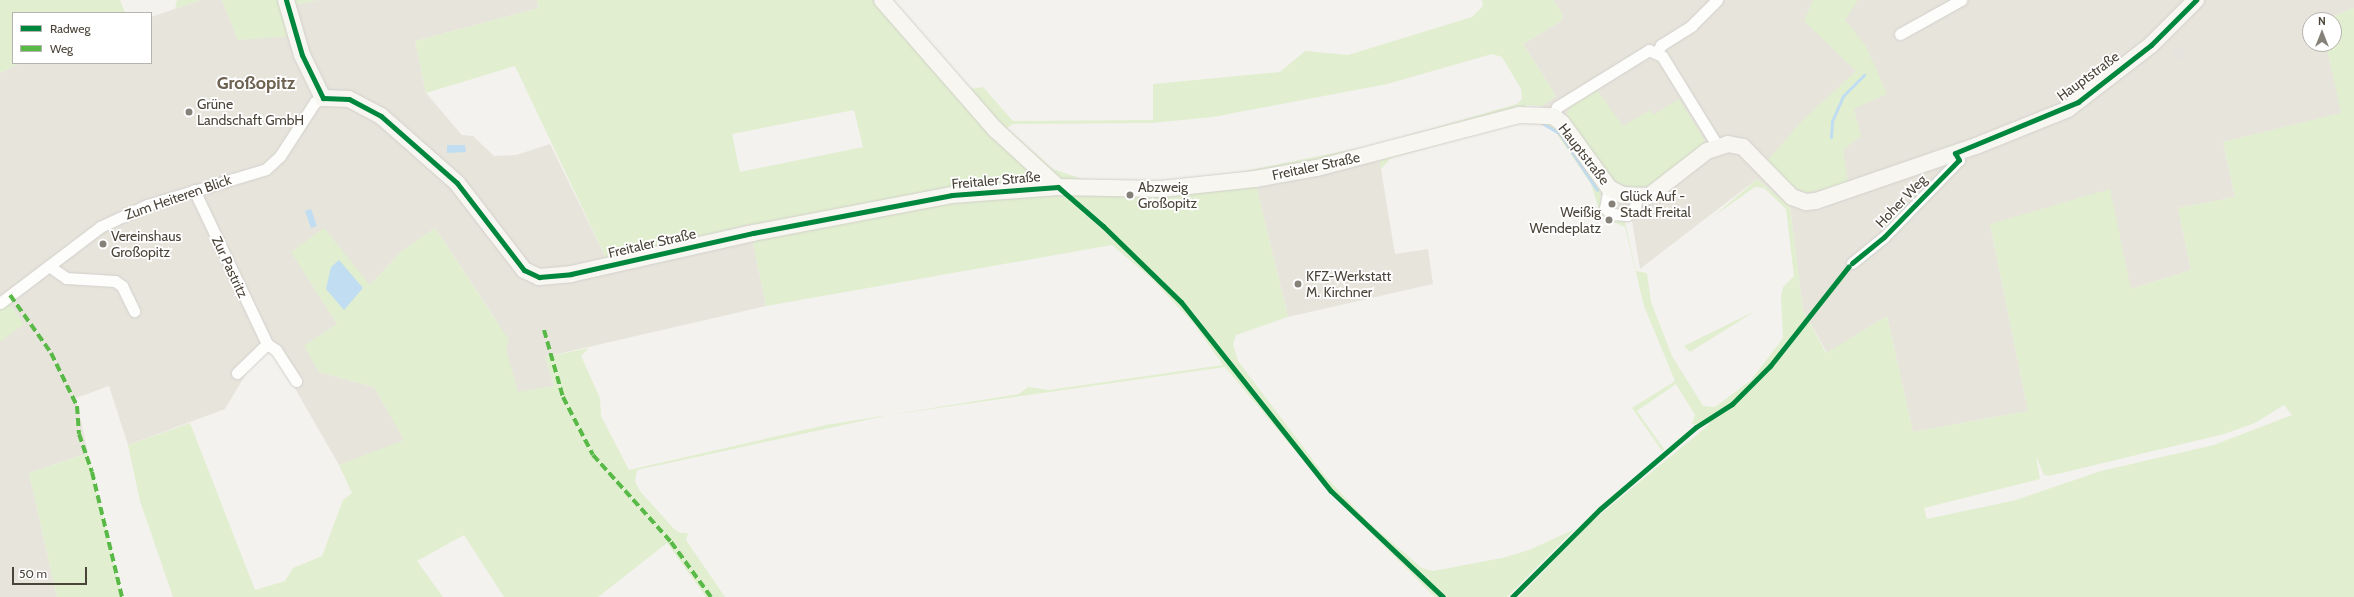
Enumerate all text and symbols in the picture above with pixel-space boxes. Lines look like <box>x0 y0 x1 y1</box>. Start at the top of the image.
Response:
legend <box>12 12 152 64</box>
north arrow <box>2302 12 2342 52</box>
text: N <box>2318 14 2326 28</box>
text: Radweg <box>50 21 90 36</box>
text: Weg <box>50 41 73 56</box>
street label: Hauptstraße <box>2054 48 2122 104</box>
district label: Großopitz <box>217 72 295 94</box>
place label: Grüne Landschaft GmbH <box>197 96 304 128</box>
marker: Grüne Landschaft GmbH <box>184 107 194 117</box>
street label: Hauptstraße <box>1555 120 1613 188</box>
street label: Freitaler Straße <box>1271 148 1361 184</box>
street label: Freitaler Straße <box>951 168 1041 192</box>
street label: Zum Heiteren Blick <box>123 171 233 223</box>
street label: Hoher Weg <box>1872 171 1930 231</box>
place label: Abzweig Großopitz <box>1138 179 1197 212</box>
place label: Glück Auf - Stadt Freital <box>1620 188 1691 220</box>
marker: Abzweig Großopitz <box>1125 190 1135 200</box>
marker: Glück Auf - Stadt Freital <box>1607 199 1617 209</box>
place label: Weißig Wendeplatz <box>1529 204 1601 236</box>
marker: Weißig Wendeplatz <box>1604 215 1614 225</box>
street label: Freitaler Straße <box>607 225 697 261</box>
place label: Vereinshaus Großopitz <box>111 228 181 260</box>
street label: Zur Pastritz <box>208 234 252 300</box>
marker: Vereinshaus Großopitz <box>98 239 108 249</box>
place label: KFZ-Werkstatt M. Kirchner <box>1306 268 1391 300</box>
marker: KFZ-Werkstatt M. Kirchner <box>1293 279 1303 289</box>
scale bar <box>14 559 89 585</box>
text: 50 m <box>19 566 47 581</box>

